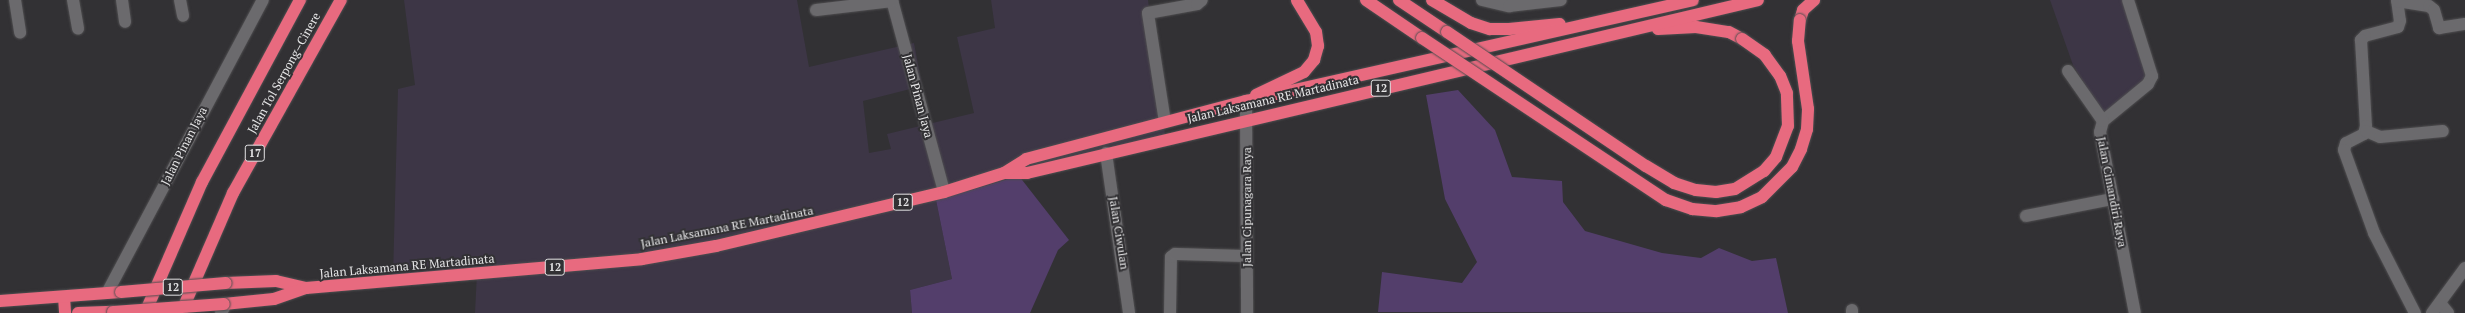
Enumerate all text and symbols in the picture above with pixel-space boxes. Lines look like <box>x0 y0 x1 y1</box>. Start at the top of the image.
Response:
street label: Jalan Tol Serpong–Cinere <box>245 10 323 136</box>
street label: Jalan Pinan Jaya <box>900 53 936 139</box>
street label: Jalan Laksamana RE Martadinata <box>1186 72 1360 126</box>
road number: 12 <box>1370 79 1392 97</box>
street label: Jalan Pinan Jaya <box>158 104 210 188</box>
street label: Jalan Cimandiri Raya <box>2094 136 2130 248</box>
road number: 17 <box>244 144 266 162</box>
street label: Jalan Cipunagara Raya <box>1240 147 1254 267</box>
road number: 12 <box>892 193 914 211</box>
street label: Jalan Ciwulan <box>1106 196 1132 270</box>
street label: Jalan Laksamana RE Martadinata <box>639 203 815 251</box>
street label: Jalan Laksamana RE Martadinata <box>319 251 495 281</box>
road number: 12 <box>544 258 566 276</box>
road number: 12 <box>162 278 184 296</box>

